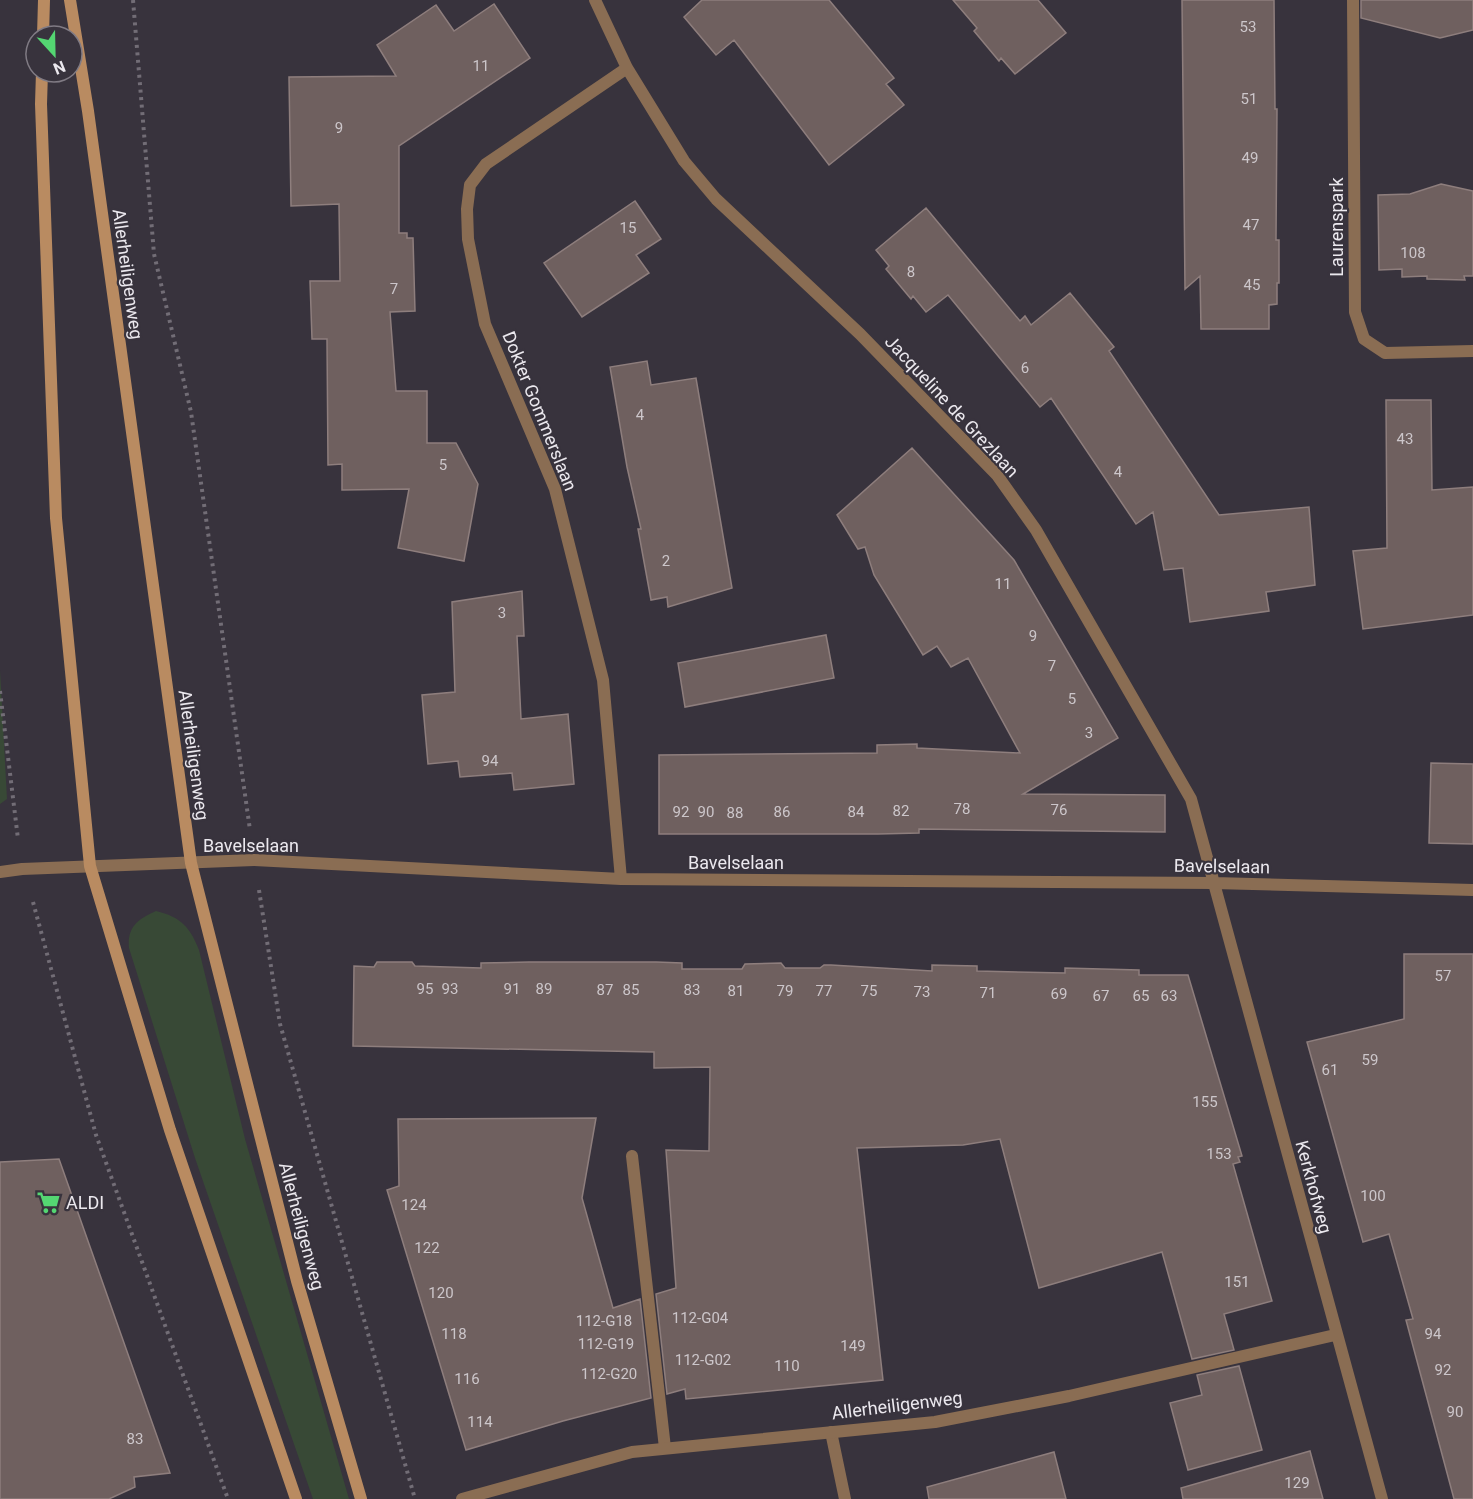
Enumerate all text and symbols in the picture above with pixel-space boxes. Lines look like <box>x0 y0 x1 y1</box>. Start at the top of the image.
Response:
house number: 53 <box>1240 18 1256 36</box>
north arrow <box>24 24 84 84</box>
text: N <box>51 57 68 78</box>
house number: 11 <box>473 57 489 75</box>
house number: 51 <box>1241 90 1257 108</box>
house number: 9 <box>335 119 343 137</box>
house number: 49 <box>1242 149 1258 167</box>
street label: Laurenspark <box>1326 177 1347 277</box>
street label: Allerheiligenweg <box>108 207 148 341</box>
house number: 47 <box>1243 216 1259 234</box>
house number: 15 <box>620 219 636 237</box>
house number: 108 <box>1400 244 1426 262</box>
house number: 8 <box>907 263 915 281</box>
house number: 45 <box>1244 276 1260 294</box>
house number: 7 <box>390 280 398 298</box>
street label: Dokter Gommerslaan <box>498 328 582 494</box>
street label: Jacqueline de Grezlaan <box>881 331 1023 481</box>
house number: 6 <box>1021 359 1029 377</box>
house number: 4 <box>636 406 645 424</box>
house number: 43 <box>1397 430 1413 448</box>
house number: 5 <box>439 456 447 474</box>
house number: 4 <box>1114 463 1123 481</box>
house number: 2 <box>662 552 670 570</box>
house number: 11 <box>995 575 1011 593</box>
house number: 3 <box>498 604 506 622</box>
house number: 9 <box>1029 627 1037 645</box>
house number: 7 <box>1048 657 1056 675</box>
street label: Allerheiligenweg <box>174 688 214 822</box>
house number: 5 <box>1068 690 1076 708</box>
house number: 3 <box>1085 724 1093 742</box>
house number: 94 <box>482 752 499 770</box>
house number: 78 <box>954 800 970 818</box>
house number: 76 <box>1051 801 1067 819</box>
house number: 82 <box>893 802 909 820</box>
house number: 92 <box>673 803 689 821</box>
house number: 90 <box>698 803 714 821</box>
house number: 86 <box>774 803 790 821</box>
house number: 84 <box>848 803 865 821</box>
house number: 88 <box>727 804 743 822</box>
street label: Bavelselaan <box>203 835 299 856</box>
street label: Bavelselaan <box>688 852 784 873</box>
street label: Bavelselaan <box>1174 855 1270 877</box>
house number: 57 <box>1435 967 1451 985</box>
house number: 95 <box>417 980 433 998</box>
house number: 93 <box>442 980 458 998</box>
house number: 91 <box>504 980 520 998</box>
house number: 89 <box>536 980 552 998</box>
house number: 87 <box>597 981 613 999</box>
house number: 85 <box>623 981 639 999</box>
house number: 83 <box>684 981 700 999</box>
house number: 81 <box>728 982 744 1000</box>
house number: 79 <box>777 982 793 1000</box>
house number: 77 <box>816 982 832 1000</box>
house number: 75 <box>861 982 877 1000</box>
house number: 73 <box>914 983 930 1001</box>
house number: 71 <box>980 984 996 1002</box>
house number: 69 <box>1051 985 1067 1003</box>
house number: 67 <box>1093 987 1109 1005</box>
house number: 65 <box>1133 987 1149 1005</box>
house number: 63 <box>1161 987 1177 1005</box>
house number: 59 <box>1362 1051 1378 1069</box>
house number: 61 <box>1322 1061 1338 1079</box>
house number: 155 <box>1192 1093 1218 1111</box>
street label: Kerkhofweg <box>1292 1138 1336 1236</box>
house number: 153 <box>1206 1145 1232 1163</box>
street label: Allerheiligenweg <box>275 1160 329 1292</box>
house number: 100 <box>1360 1187 1386 1205</box>
supermarket icon: ALDI <box>35 1189 61 1215</box>
place label: ALDI <box>66 1192 104 1213</box>
house number: 124 <box>401 1196 427 1214</box>
house number: 122 <box>414 1239 440 1257</box>
house number: 151 <box>1224 1273 1250 1291</box>
house number: 120 <box>428 1284 454 1302</box>
house number: 112-G04 <box>672 1309 729 1327</box>
house number: 112-G18 <box>576 1312 632 1330</box>
house number: 118 <box>441 1325 467 1343</box>
house number: 94 <box>1425 1325 1442 1343</box>
house number: 112-G19 <box>578 1335 634 1353</box>
house number: 149 <box>840 1337 866 1355</box>
house number: 112-G02 <box>675 1351 731 1369</box>
house number: 110 <box>774 1357 800 1375</box>
house number: 92 <box>1435 1361 1451 1379</box>
house number: 112-G20 <box>581 1365 637 1383</box>
house number: 116 <box>454 1370 480 1388</box>
street label: Allerheiligenweg <box>830 1387 964 1423</box>
house number: 90 <box>1447 1403 1463 1421</box>
house number: 114 <box>467 1413 493 1431</box>
house number: 83 <box>127 1430 143 1448</box>
house number: 129 <box>1284 1474 1310 1492</box>

